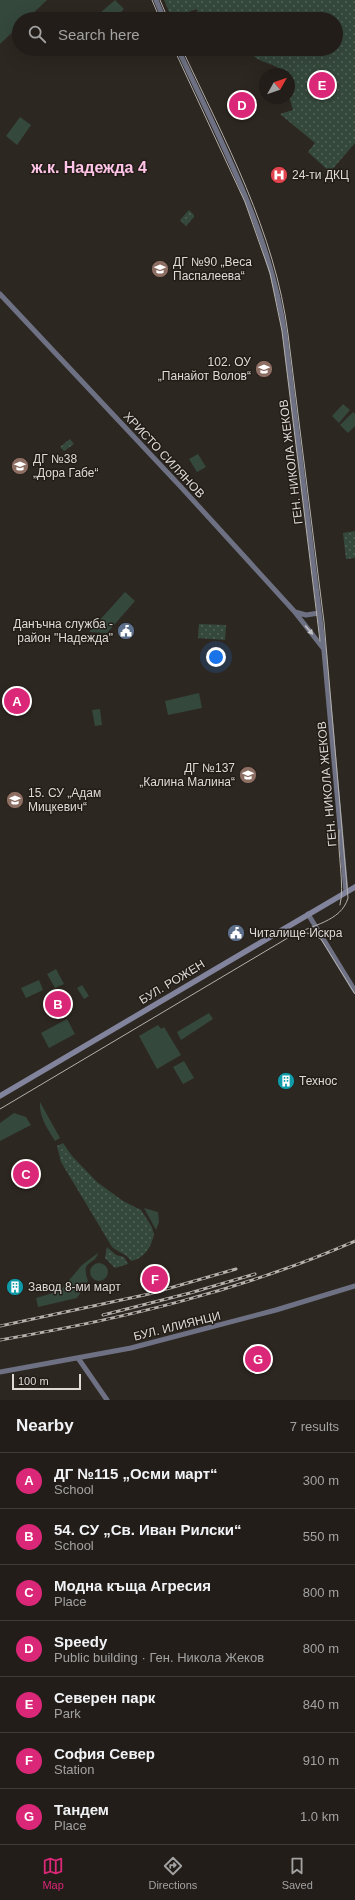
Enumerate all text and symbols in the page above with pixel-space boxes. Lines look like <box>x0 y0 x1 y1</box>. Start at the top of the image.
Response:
search box <box>12 12 343 56</box>
icon: search <box>26 23 48 45</box>
text: Search here <box>58 26 140 43</box>
north arrow <box>259 68 295 104</box>
pin: E <box>309 70 335 100</box>
pin: D <box>229 90 255 120</box>
district label: ж.к. Надежда 4 <box>30 159 147 176</box>
hospital icon: 24-ти ДКЦ <box>269 165 289 185</box>
place label: 24-ти ДКЦ <box>292 168 349 182</box>
place label: ДГ №90 „Веса Паспалеева“ <box>173 255 252 283</box>
school or university icon: ДГ №90 „Веса Паспалеева“ <box>150 259 170 279</box>
place label: 102. ОУ „Панайот Волов“ <box>158 355 251 383</box>
school or university icon: 102. ОУ „Панайот Волов“ <box>254 359 274 379</box>
street label: ГЕН. НИКОЛА ЖЕКОВ <box>276 399 306 525</box>
street label: ХРИСТО СИЛЯНОВ <box>121 409 207 501</box>
place label: ДГ №38 „Дора Габе“ <box>33 452 99 480</box>
school or university icon: ДГ №38 „Дора Габе“ <box>10 456 30 476</box>
place label: Данъчна служба - район "Надежда" <box>13 617 113 645</box>
public building icon: Данъчна служба - район "Надежда" <box>116 621 136 641</box>
one-way arrow <box>305 624 314 635</box>
your location <box>206 647 226 667</box>
pin: A <box>4 686 30 716</box>
street label: ГЕН. НИКОЛА ЖЕКОВ <box>315 721 339 847</box>
place label: ДГ №137 „Калина Малина“ <box>139 761 235 789</box>
school or university icon: ДГ №137 „Калина Малина“ <box>238 765 258 785</box>
place label: 15. СУ „Адам Мицкевич“ <box>28 786 101 814</box>
school or university icon: 15. СУ „Адам Мицкевич“ <box>5 790 25 810</box>
public building icon: Читалище Искра <box>226 923 246 943</box>
place label: Читалище Искра <box>249 926 343 940</box>
street label: БУЛ. РОЖЕН <box>137 957 207 1007</box>
pin: B <box>45 989 71 1019</box>
building icon: Технос <box>276 1071 296 1091</box>
place label: Технос <box>299 1074 337 1088</box>
pin: C <box>13 1159 39 1189</box>
pin: F <box>142 1264 168 1294</box>
building icon: Завод 8-ми март <box>5 1277 25 1297</box>
place label: Завод 8-ми март <box>28 1280 121 1294</box>
street label: БУЛ. ИЛИЯНЦИ <box>132 1308 222 1344</box>
pin: G <box>245 1344 271 1374</box>
scale bar <box>12 1372 81 1391</box>
text: 100 m <box>18 1375 49 1387</box>
text: Nearby <box>16 1416 74 1435</box>
text: 7 results <box>290 1419 339 1434</box>
text: ДГ №115 „Осми март“ <box>54 1465 218 1482</box>
text: A <box>24 1473 34 1488</box>
text: 300 m <box>303 1473 339 1488</box>
text: School <box>54 1482 94 1497</box>
text: 54. СУ „Св. Иван Рилски“ <box>54 1521 242 1538</box>
text: B <box>24 1529 34 1544</box>
text: 550 m <box>303 1529 339 1544</box>
text: School <box>54 1538 94 1553</box>
text: Модна къща Агресия <box>54 1577 211 1594</box>
text: C <box>24 1585 34 1600</box>
text: 800 m <box>303 1585 339 1600</box>
text: Place <box>54 1594 87 1609</box>
text: Speedy <box>54 1633 107 1650</box>
text: D <box>24 1641 34 1656</box>
text: 800 m <box>303 1641 339 1656</box>
text: Public building · Ген. Никола Жеков <box>54 1650 264 1665</box>
text: Северен парк <box>54 1689 155 1706</box>
text: E <box>25 1697 33 1712</box>
text: 840 m <box>303 1697 339 1712</box>
text: Park <box>54 1706 81 1721</box>
text: София Север <box>54 1745 155 1762</box>
text: F <box>25 1753 33 1768</box>
text: 910 m <box>303 1753 339 1768</box>
text: Station <box>54 1762 94 1777</box>
text: Тандем <box>54 1801 109 1818</box>
text: G <box>24 1809 34 1824</box>
text: 1.0 km <box>300 1809 339 1824</box>
text: Place <box>54 1818 87 1833</box>
tab: Map <box>42 1855 64 1891</box>
tab: Directions <box>148 1855 197 1891</box>
tab: Saved <box>282 1855 313 1891</box>

